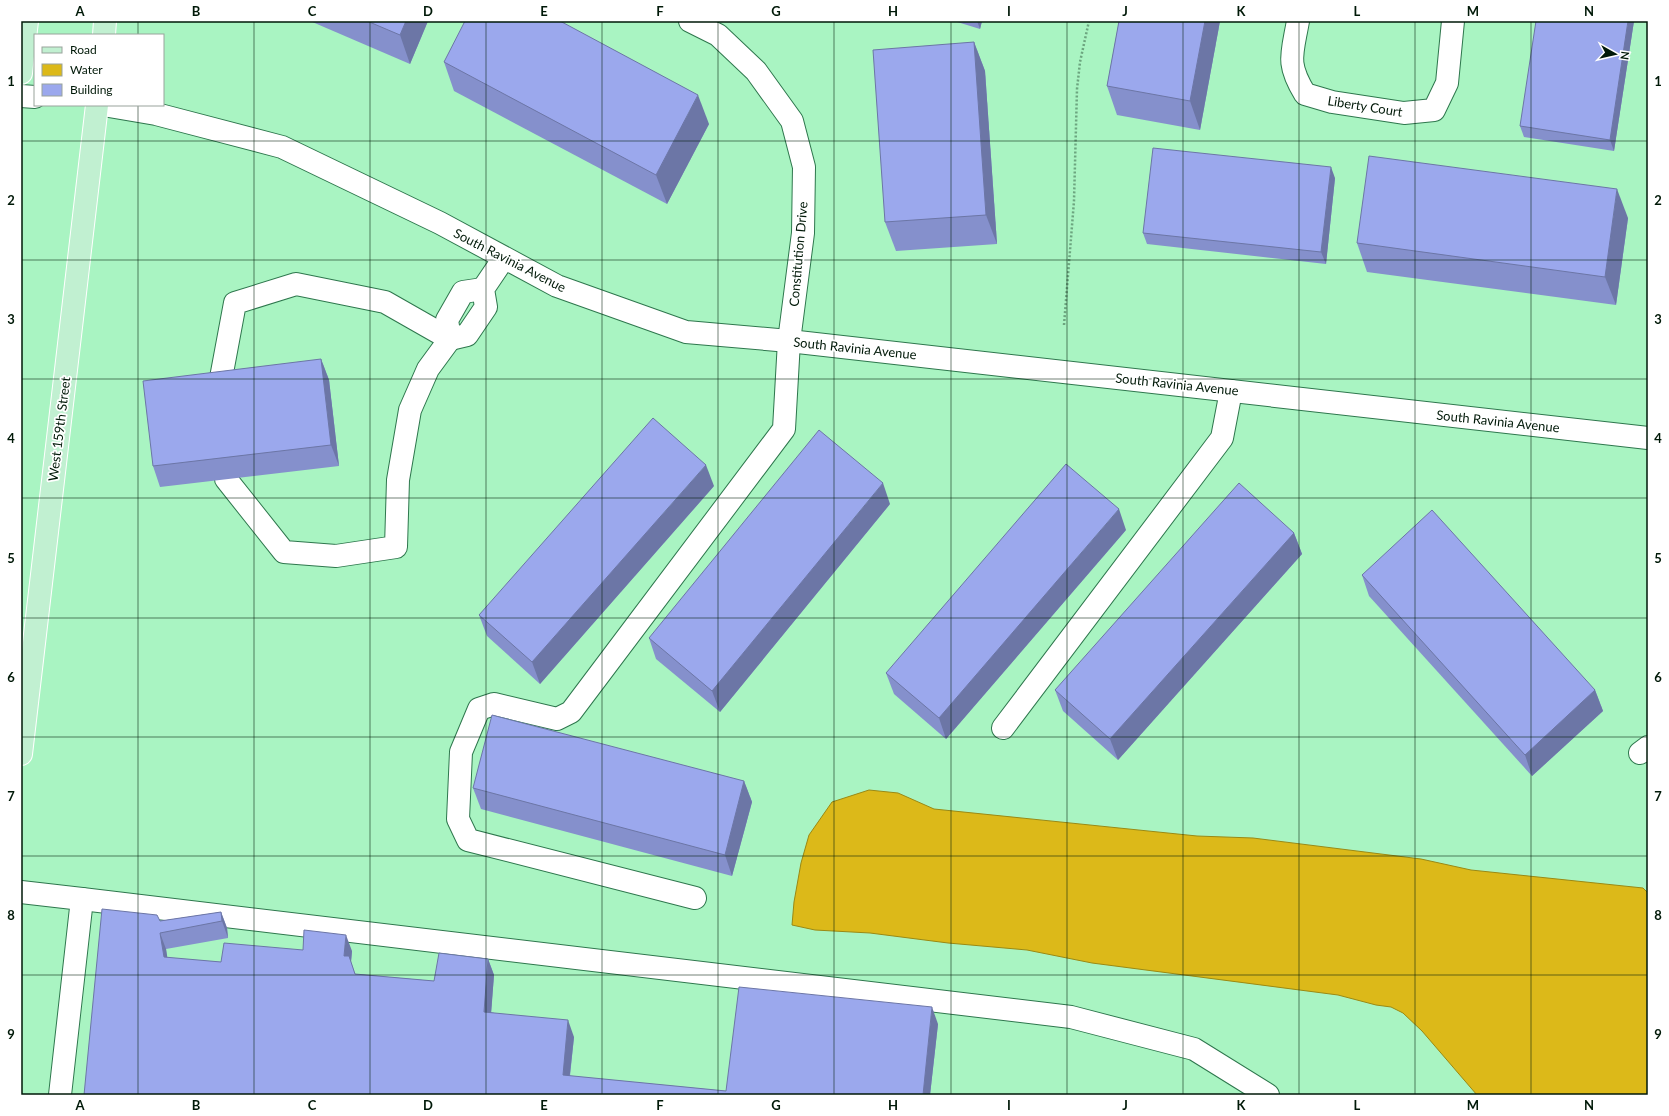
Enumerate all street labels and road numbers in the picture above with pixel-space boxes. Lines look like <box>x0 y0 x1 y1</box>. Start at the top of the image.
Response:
street label: Liberty Court <box>1326 92 1404 120</box>
street label: Constitution Drive <box>785 201 811 307</box>
street label: South Ravinia Avenue <box>451 225 569 295</box>
street label: South Ravinia Avenue <box>793 334 918 362</box>
street label: South Ravinia Avenue <box>1115 370 1240 398</box>
street label: West 159th Street <box>45 375 73 482</box>
street label: South Ravinia Avenue <box>1436 407 1561 435</box>

